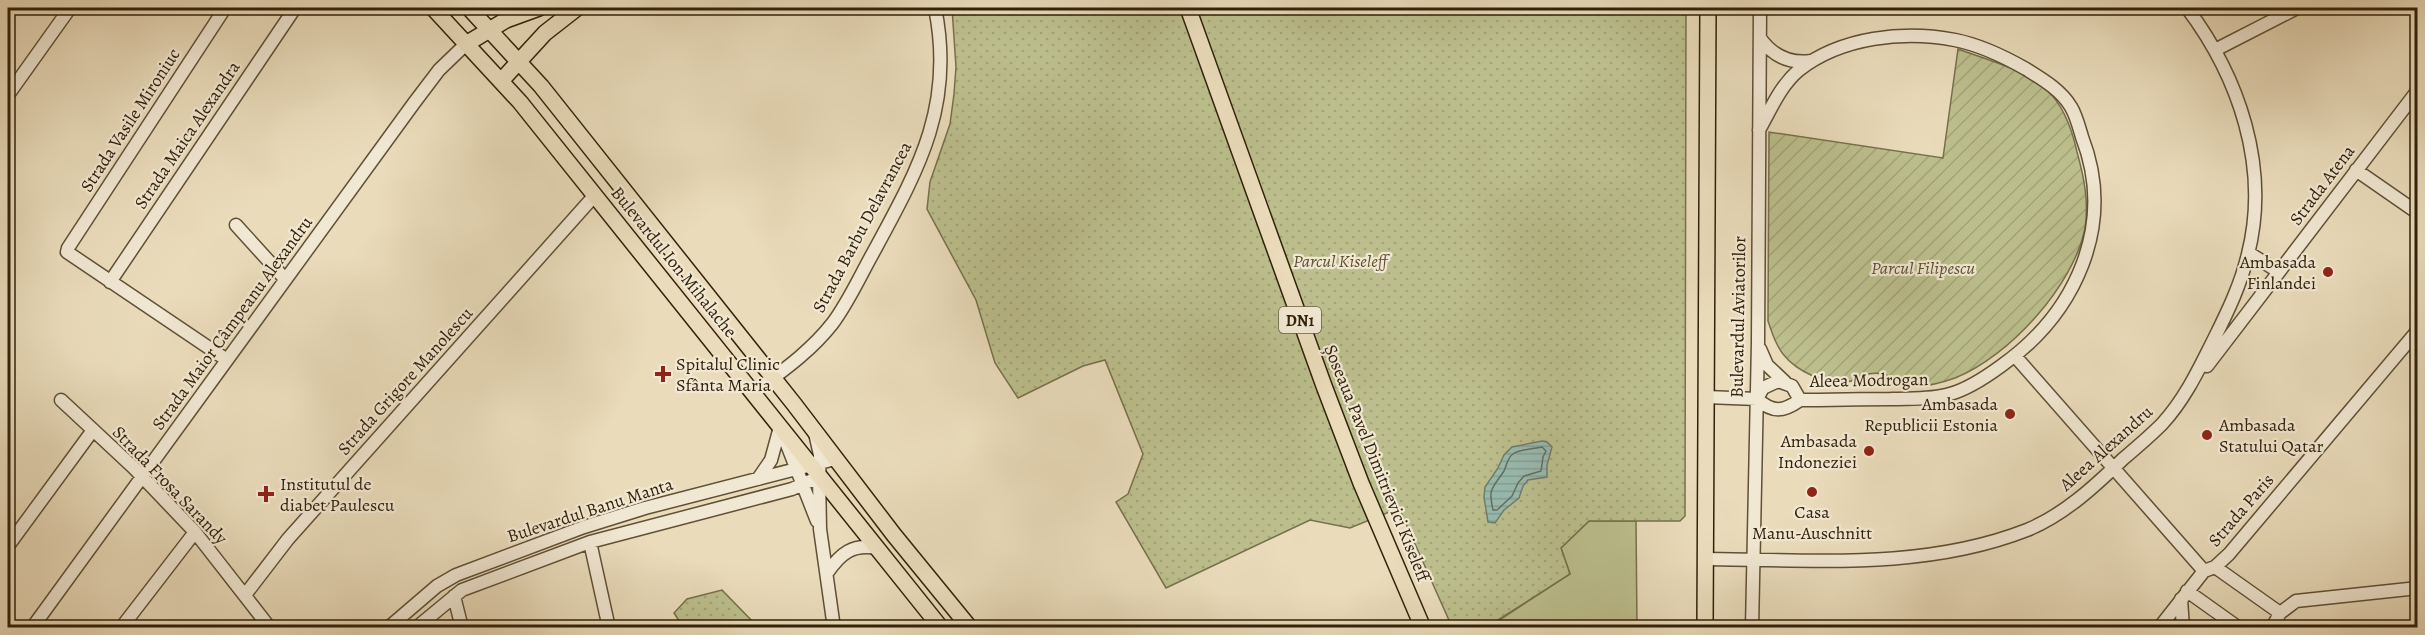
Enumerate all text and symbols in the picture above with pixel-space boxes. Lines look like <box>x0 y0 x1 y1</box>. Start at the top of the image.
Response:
street label: Strada Vasile Mironiuc <box>75 44 185 196</box>
street label: Strada Maica Alexandra <box>129 56 246 214</box>
street label: Strada Barbu Delavrancea <box>807 137 918 317</box>
street label: Strada Atena <box>2284 139 2361 230</box>
street label: Bulevardul Ion Mihalache <box>606 181 742 343</box>
street label: Strada Maior Câmpeanu Alexandru <box>146 211 318 435</box>
street label: Bulevardul Aviatorilor <box>1725 236 1751 398</box>
park label: Parcul Kiseleff <box>1293 249 1390 273</box>
place label: Ambasada Finlandei <box>2239 250 2317 295</box>
park label: Parcul Filipescu <box>1871 256 1975 280</box>
marker: Ambasada Finlandei <box>2321 265 2335 279</box>
street label: Strada Grigore Manolescu <box>332 302 478 460</box>
road number: DN1 <box>1279 307 1321 333</box>
street label: Șoseaua Pavel Dimitrievici Kiseleff <box>1318 341 1437 588</box>
place label: Spitalul Clinic Sfânta Maria <box>676 352 780 397</box>
marker: Spitalul Clinic Sfânta Maria <box>654 365 672 383</box>
street label: Aleea Modrogan <box>1808 367 1929 393</box>
place label: Ambasada Republicii Estonia <box>1864 392 1999 437</box>
street label: Aleea Alexandru <box>2054 400 2158 497</box>
marker: Ambasada Republicii Estonia <box>2003 407 2017 421</box>
place label: Ambasada Statului Qatar <box>2218 413 2324 458</box>
street label: Strada Frosa Sarandy <box>107 420 234 550</box>
marker: Ambasada Statului Qatar <box>2200 428 2214 442</box>
place label: Ambasada Indoneziei <box>1778 429 1858 474</box>
marker: Ambasada Indoneziei <box>1862 444 1876 458</box>
street label: Strada Paris <box>2203 468 2279 552</box>
place label: Institutul de diabet Paulescu <box>280 472 395 517</box>
street label: Bulevardul Banu Manta <box>504 472 677 548</box>
marker: Institutul de diabet Paulescu <box>257 485 275 503</box>
marker: Casa Manu-Auschnitt <box>1805 485 1819 499</box>
place label: Casa Manu-Auschnitt <box>1752 500 1872 545</box>

